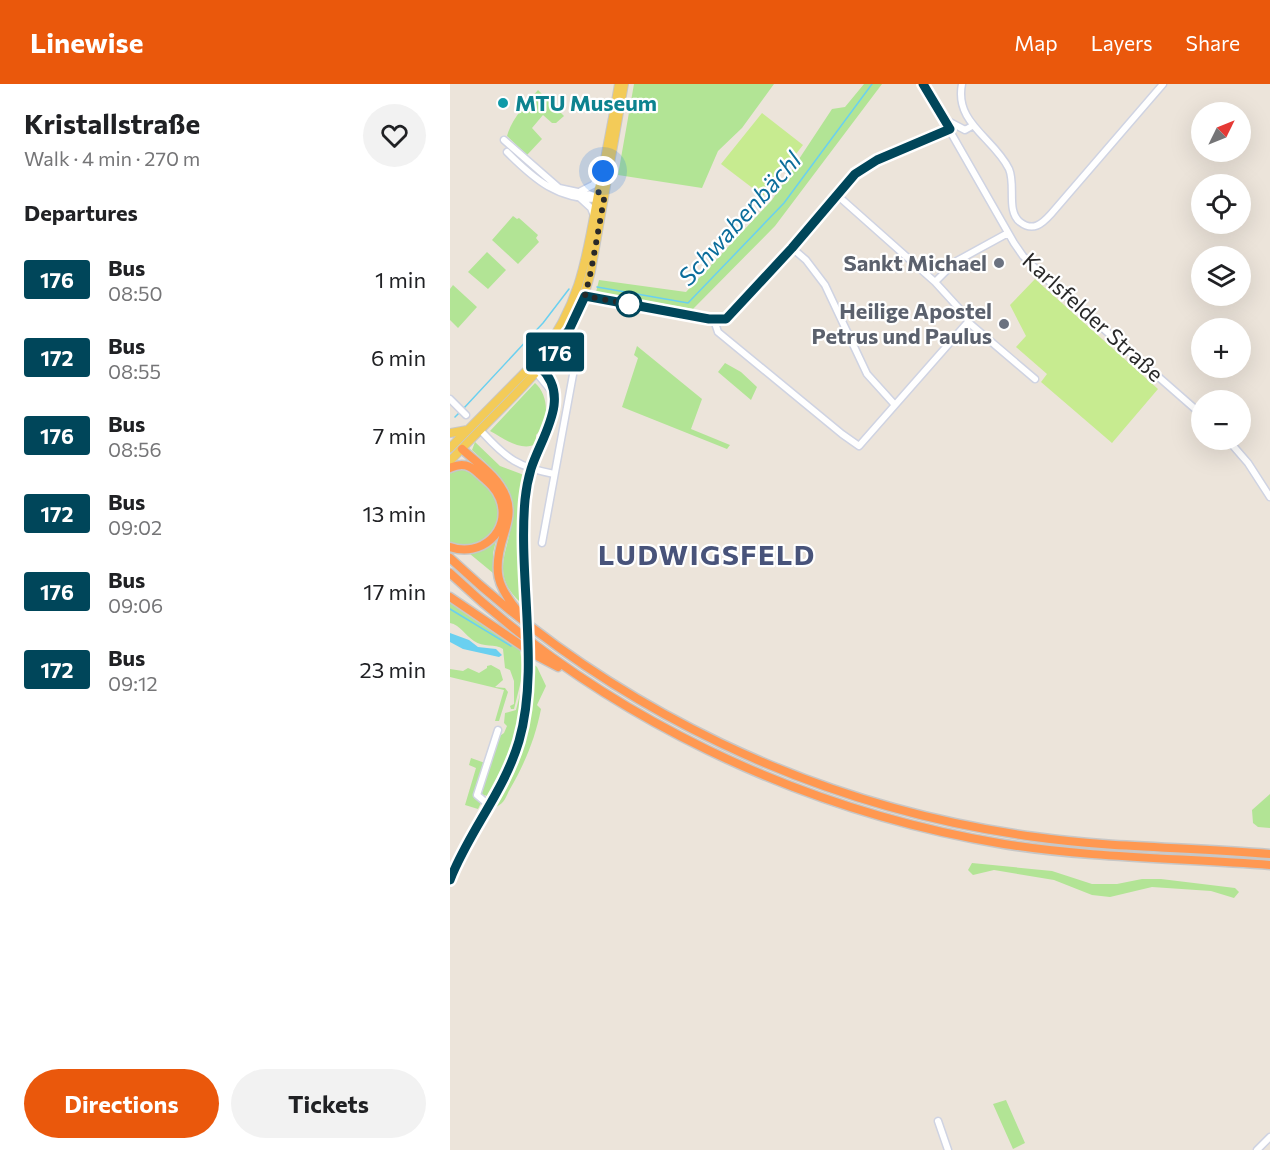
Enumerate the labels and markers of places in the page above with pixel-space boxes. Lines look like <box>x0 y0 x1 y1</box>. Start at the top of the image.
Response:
place label: MTU Museum <box>515 89 657 116</box>
marker: MTU Museum <box>496 96 510 110</box>
place label: Sankt Michael <box>843 249 987 276</box>
marker: Sankt Michael <box>992 256 1006 270</box>
unlabelled marker <box>616 291 642 317</box>
place label: Heilige Apostel Petrus und Paulus <box>812 297 992 349</box>
marker: Heilige Apostel Petrus und Paulus <box>997 317 1011 331</box>

